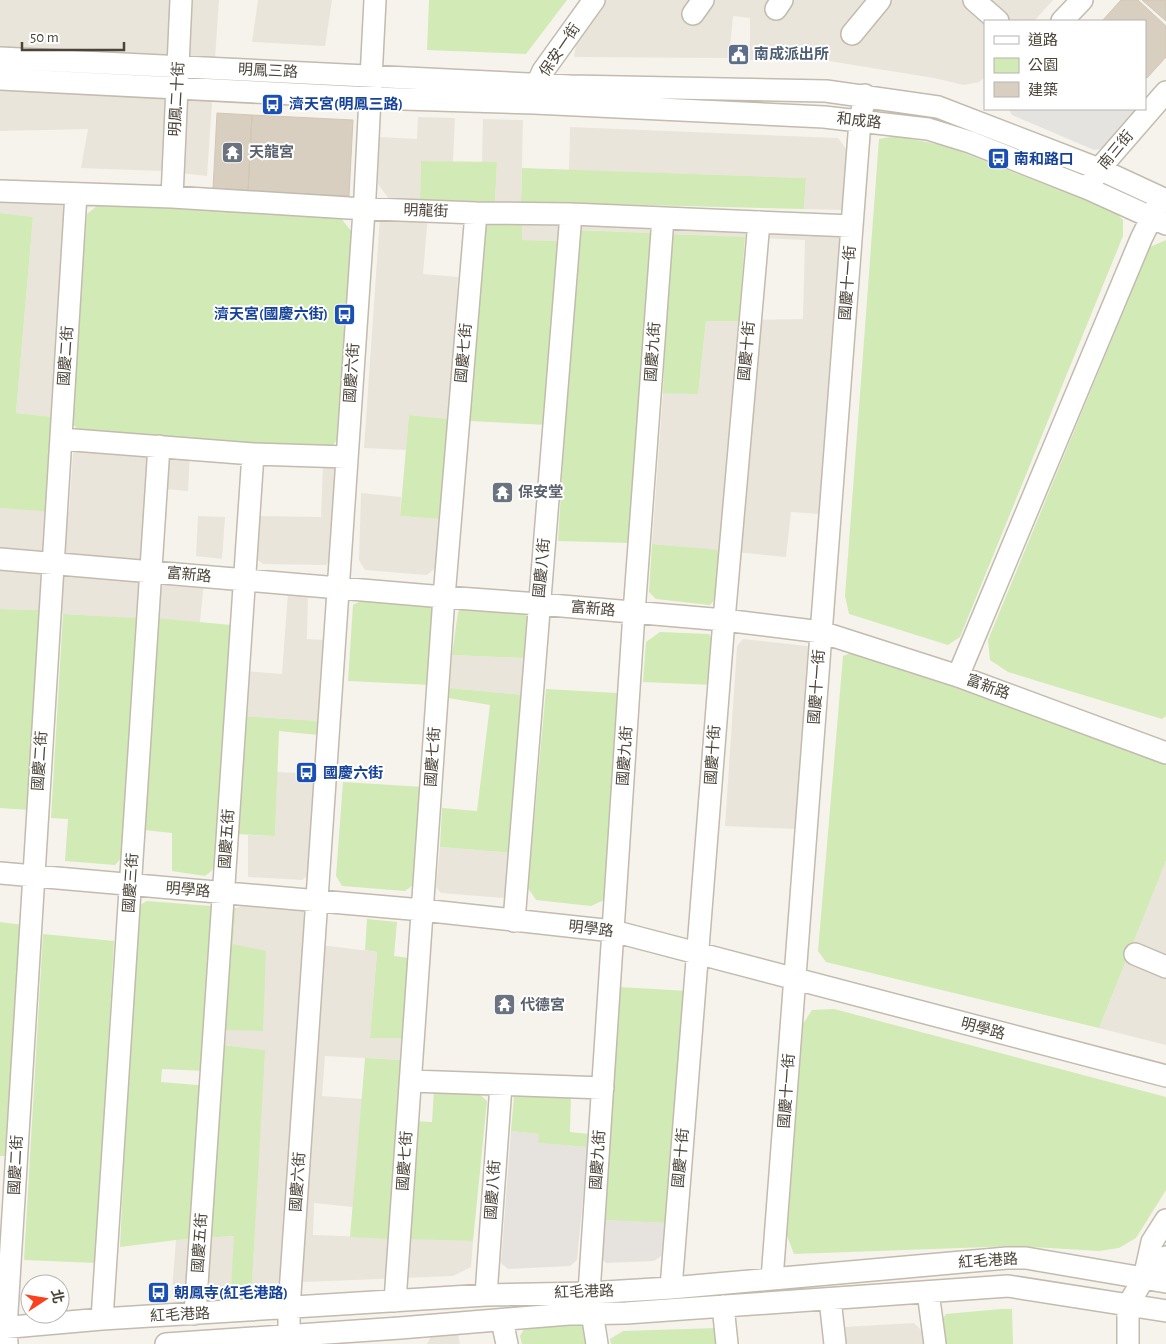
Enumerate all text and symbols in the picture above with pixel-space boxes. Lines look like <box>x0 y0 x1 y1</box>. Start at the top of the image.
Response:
scale bar <box>22 20 125 52</box>
street label: 保安一街 <box>536 20 583 79</box>
legend <box>984 20 1146 110</box>
text: 50 m <box>30 30 59 45</box>
text: 道路 <box>1028 32 1058 48</box>
public building icon: 南成派出所 <box>726 42 750 66</box>
place label: 南成派出所 <box>754 45 829 62</box>
text: 公園 <box>1028 58 1058 73</box>
street label: 明鳳二十街 <box>167 61 186 137</box>
street label: 明鳳三路 <box>238 61 298 80</box>
text: 建築 <box>1028 82 1058 98</box>
bus stop icon: 濟天宮(明鳳三路) <box>261 92 285 116</box>
place label: 濟天宮(明鳳三路) <box>289 96 403 112</box>
street label: 和成路 <box>836 110 882 131</box>
street label: 南三街 <box>1095 127 1136 172</box>
temple icon: 天龍宮 <box>221 140 245 164</box>
place label: 天龍宮 <box>249 143 294 160</box>
bus stop icon: 南和路口 <box>986 147 1010 171</box>
place label: 南和路口 <box>1014 151 1074 167</box>
street label: 明龍街 <box>403 201 449 219</box>
street label: 國慶十一街 <box>836 245 858 321</box>
bus stop icon: 濟天宮(國慶六街) <box>332 302 356 326</box>
place label: 濟天宮(國慶六街) <box>214 305 328 322</box>
street label: 國慶十街 <box>735 320 757 382</box>
street label: 國慶九街 <box>641 321 663 382</box>
street label: 國慶七街 <box>452 322 474 384</box>
street label: 國慶二街 <box>54 325 76 386</box>
street label: 國慶六街 <box>340 342 362 403</box>
temple icon: 保安堂 <box>490 480 514 504</box>
place label: 保安堂 <box>518 484 563 500</box>
street label: 國慶八街 <box>530 537 552 599</box>
street label: 富新路 <box>166 565 212 584</box>
street label: 富新路 <box>570 599 616 618</box>
street label: 國慶十一街 <box>805 649 827 725</box>
street label: 富新路 <box>964 671 1012 702</box>
street label: 國慶十街 <box>701 724 723 785</box>
street label: 國慶九街 <box>613 725 635 786</box>
street label: 國慶七街 <box>421 726 443 787</box>
street label: 國慶二街 <box>28 730 50 791</box>
bus stop icon: 國慶六街 <box>295 761 319 785</box>
place label: 國慶六街 <box>323 764 383 781</box>
street label: 國慶五街 <box>215 808 237 869</box>
street label: 國慶三街 <box>119 852 141 913</box>
street label: 明學路 <box>165 880 211 899</box>
street label: 明學路 <box>568 918 614 939</box>
temple icon: 代德宮 <box>492 993 516 1017</box>
place label: 代德宮 <box>520 996 565 1013</box>
street label: 明學路 <box>959 1015 1007 1042</box>
street label: 國慶十一街 <box>775 1053 797 1129</box>
street label: 國慶十街 <box>669 1127 691 1189</box>
street label: 國慶九街 <box>586 1129 608 1190</box>
street label: 國慶七街 <box>393 1130 415 1191</box>
street label: 國慶二街 <box>5 1135 25 1195</box>
street label: 國慶六街 <box>286 1151 308 1212</box>
street label: 國慶八街 <box>481 1159 503 1220</box>
street label: 國慶五街 <box>188 1212 210 1273</box>
street label: 紅毛港路 <box>957 1250 1018 1271</box>
north arrow <box>20 1274 70 1324</box>
bus stop icon: 朝鳳寺(紅毛港路) <box>146 1281 170 1305</box>
street label: 紅毛港路 <box>554 1282 614 1301</box>
place label: 朝鳳寺(紅毛港路) <box>174 1285 288 1301</box>
text: 北 <box>48 1288 66 1305</box>
street label: 紅毛港路 <box>150 1305 210 1324</box>

